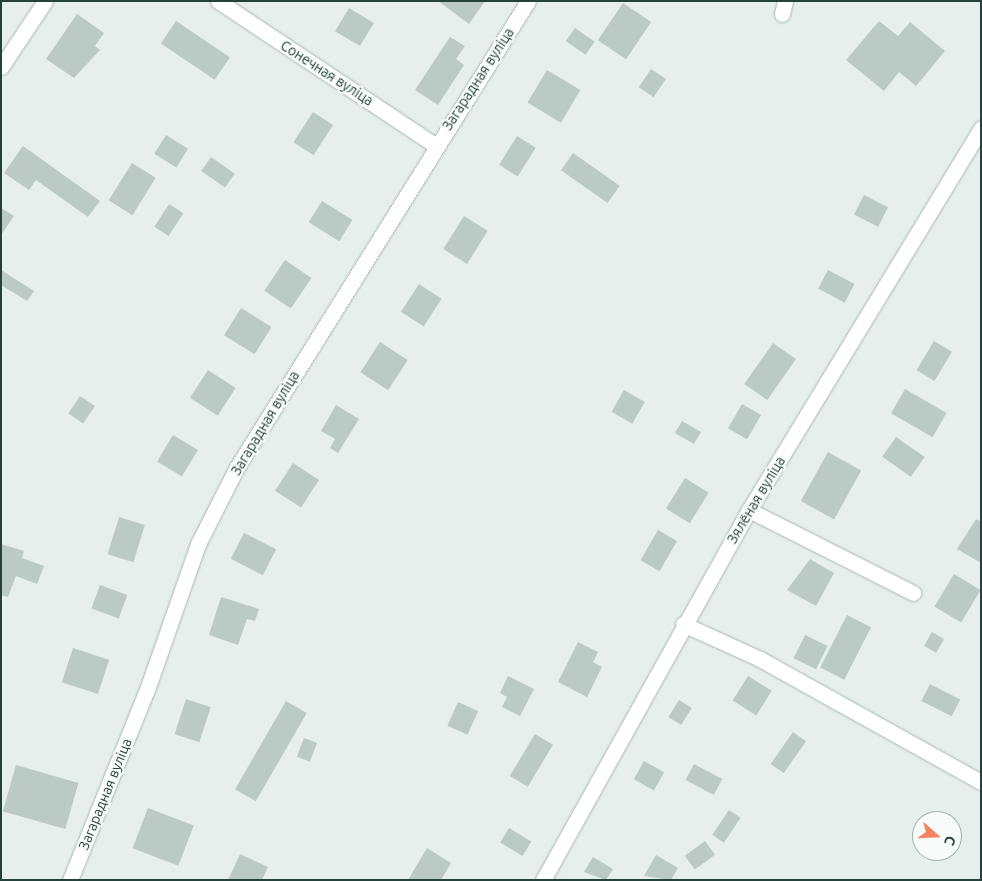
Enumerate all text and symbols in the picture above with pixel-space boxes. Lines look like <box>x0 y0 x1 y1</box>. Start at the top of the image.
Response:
street label: Загарадная вуліца <box>439 25 517 133</box>
street label: Сонечная вуліца <box>277 37 377 109</box>
street label: Загарадная вуліца <box>227 368 303 478</box>
street label: Зялёная вуліца <box>723 453 789 547</box>
street label: Загарадная вуліца <box>75 736 135 852</box>
north arrow <box>912 811 962 861</box>
text: С <box>941 834 959 848</box>

